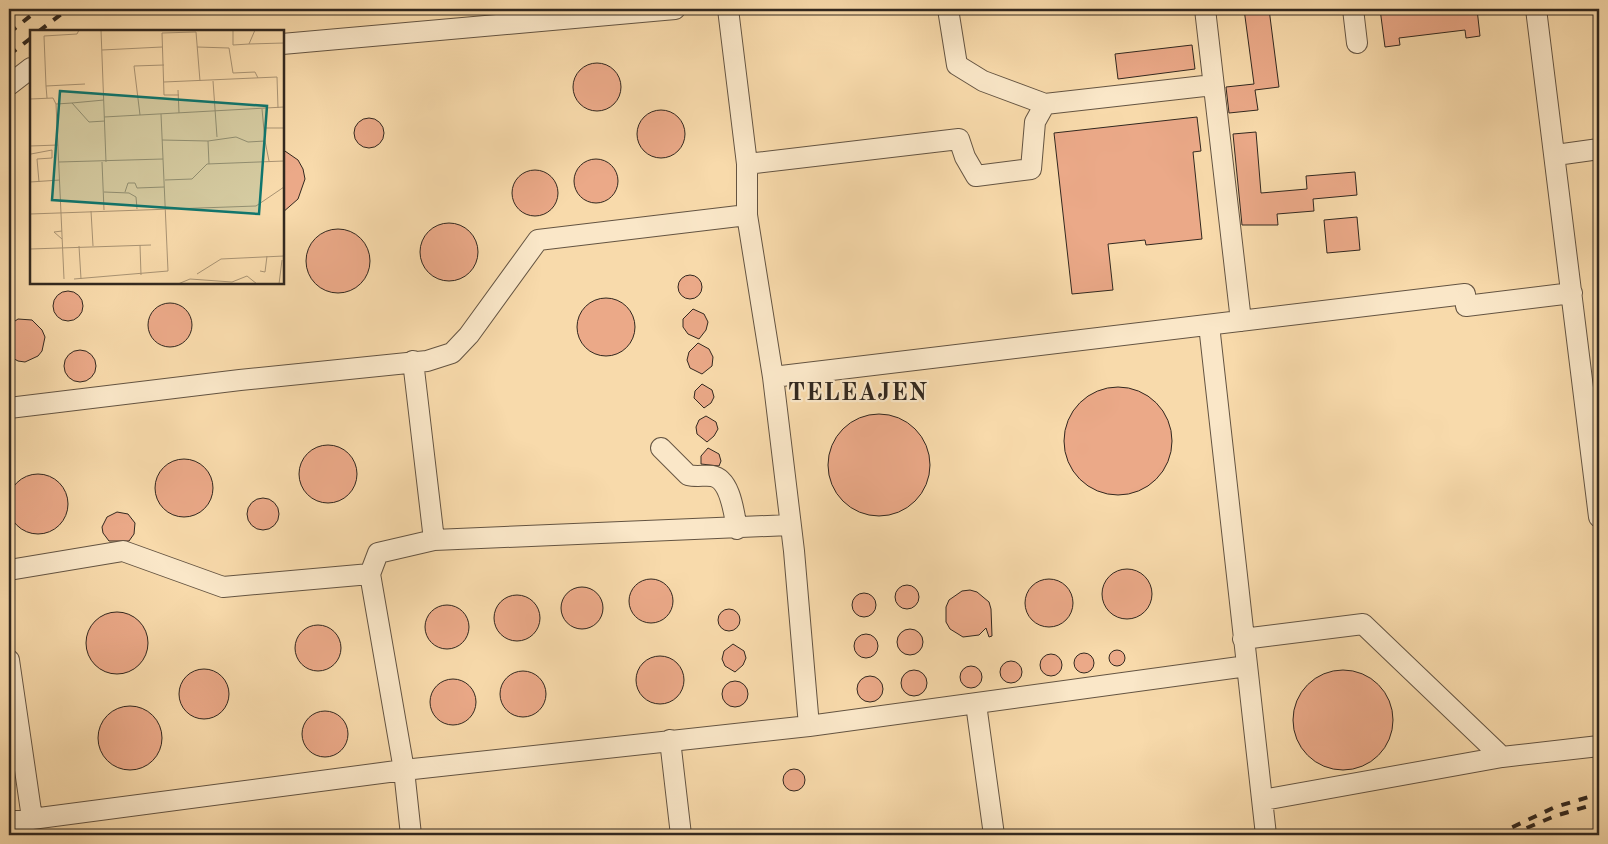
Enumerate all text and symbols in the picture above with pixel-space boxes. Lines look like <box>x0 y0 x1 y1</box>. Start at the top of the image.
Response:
inset map <box>30 30 284 284</box>
district label: TELEAJEN <box>788 382 928 406</box>

